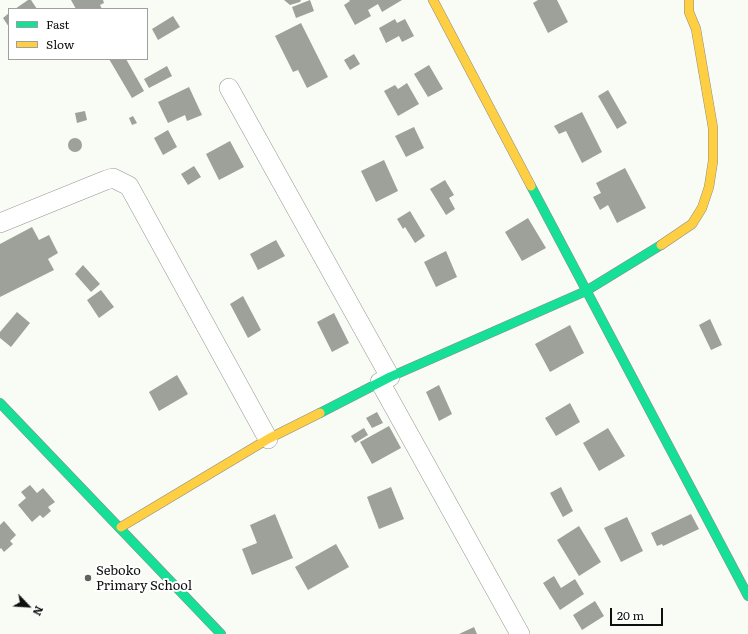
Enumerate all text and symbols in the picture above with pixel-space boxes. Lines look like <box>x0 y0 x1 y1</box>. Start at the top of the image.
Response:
legend <box>8 8 148 60</box>
text: Fast <box>46 15 69 33</box>
text: Slow <box>46 35 74 53</box>
place label: Seboko Primary School <box>96 563 192 594</box>
marker: Seboko Primary School <box>83 573 93 583</box>
north arrow <box>8 586 48 626</box>
scale bar <box>612 600 665 626</box>
text: N <box>30 603 48 619</box>
text: 20 m <box>617 606 644 624</box>

